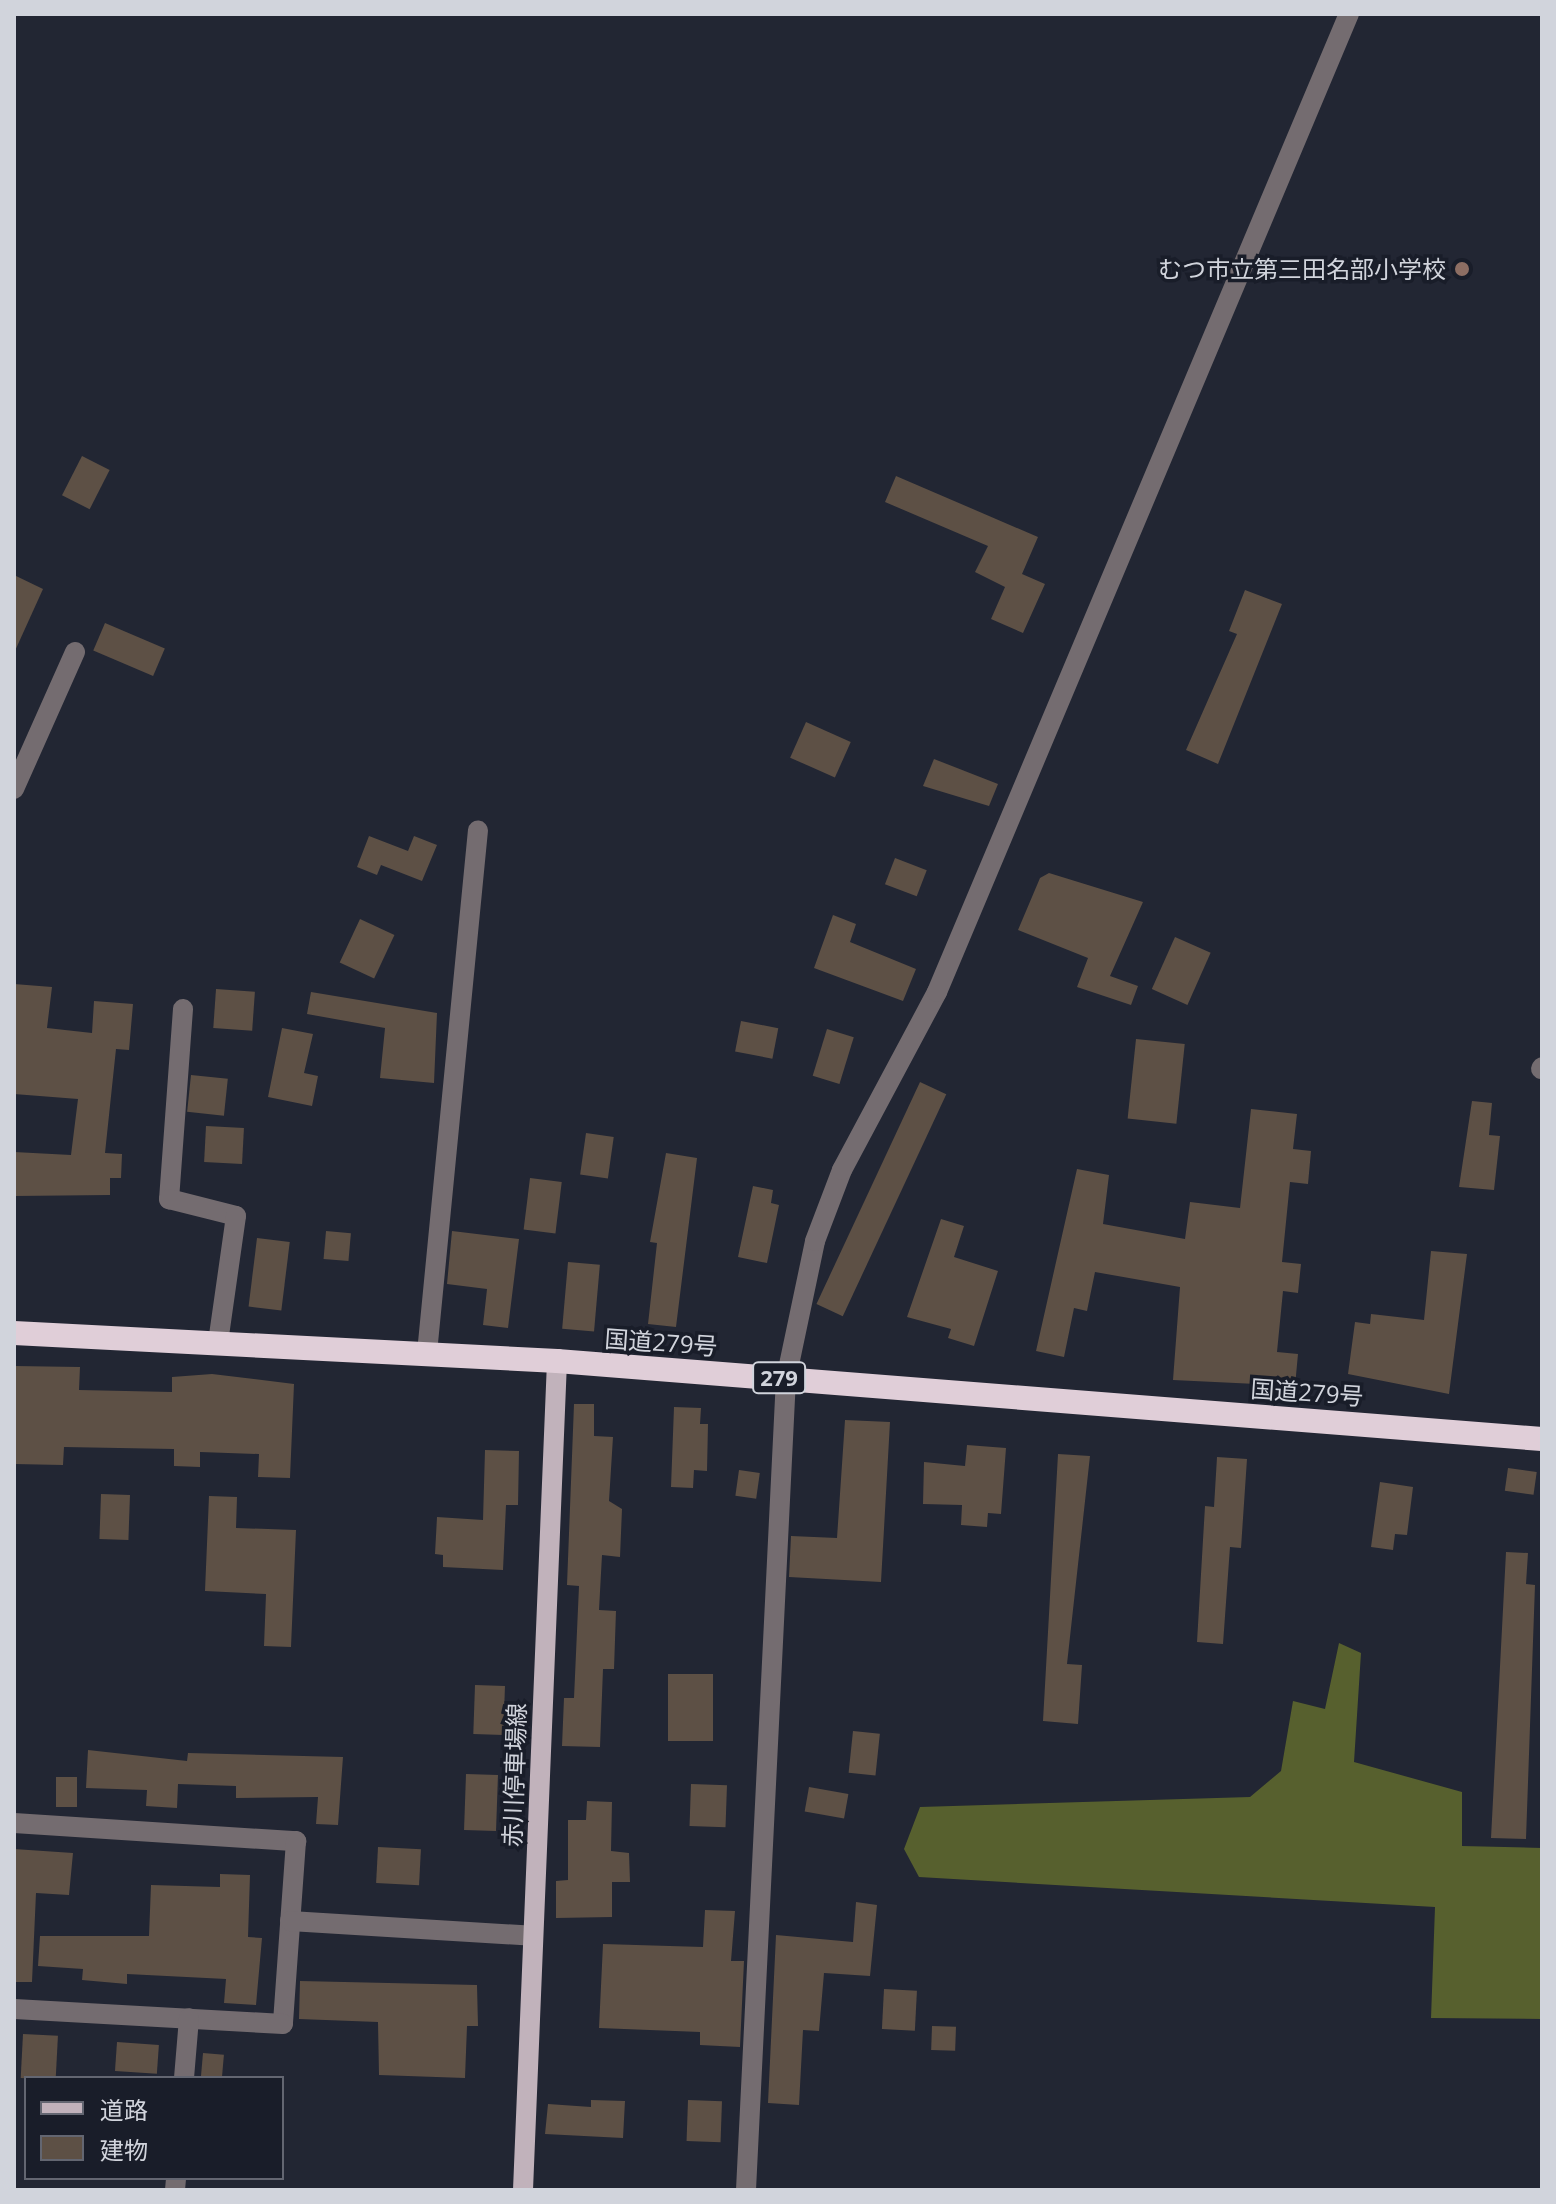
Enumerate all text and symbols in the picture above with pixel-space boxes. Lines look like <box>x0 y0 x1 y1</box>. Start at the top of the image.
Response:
place label: むつ市立第三田名部小学校 <box>1158 255 1446 283</box>
marker: むつ市立第三田名部小学校 <box>1453 260 1471 278</box>
street label: 国道279号 <box>604 1324 718 1360</box>
road number: 279 <box>751 1360 807 1396</box>
street label: 国道279号 <box>1250 1374 1364 1410</box>
street label: 赤川停車場線 <box>497 1703 531 1847</box>
legend <box>24 2076 284 2180</box>
text: 道路 <box>100 2093 148 2126</box>
text: 建物 <box>100 2133 148 2166</box>

